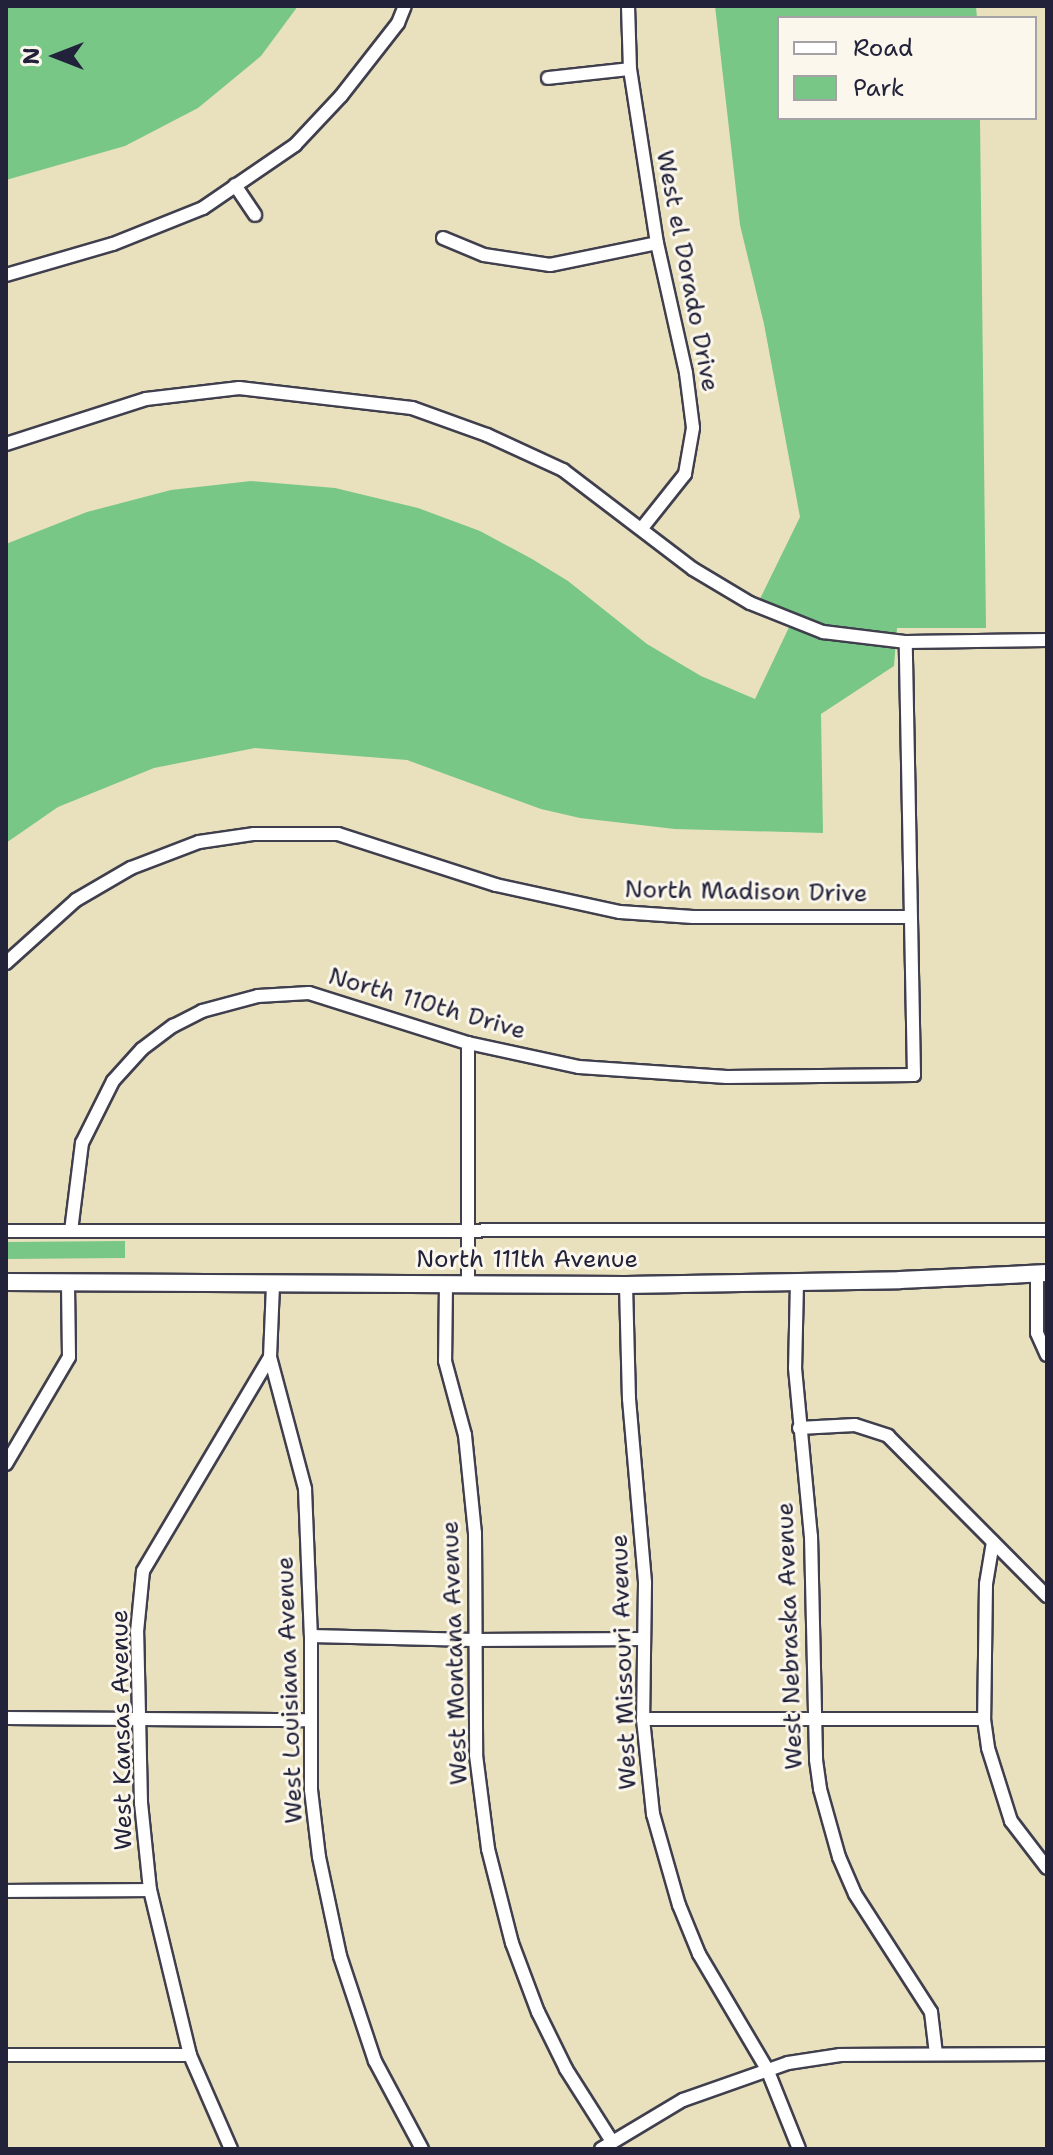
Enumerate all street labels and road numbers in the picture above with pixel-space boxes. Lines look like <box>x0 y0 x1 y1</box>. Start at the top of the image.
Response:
street label: West el Dorado Drive <box>649 148 725 394</box>
street label: North Madison Drive <box>624 875 868 909</box>
street label: North 110th Drive <box>325 962 529 1046</box>
street label: North 111th Avenue <box>416 1246 638 1274</box>
street label: West Nebraska Avenue <box>771 1502 809 1770</box>
street label: West Montana Avenue <box>436 1520 474 1786</box>
street label: West Missouri Avenue <box>605 1534 643 1790</box>
street label: West Louisiana Avenue <box>271 1556 309 1824</box>
street label: West Kansas Avenue <box>105 1609 139 1851</box>

